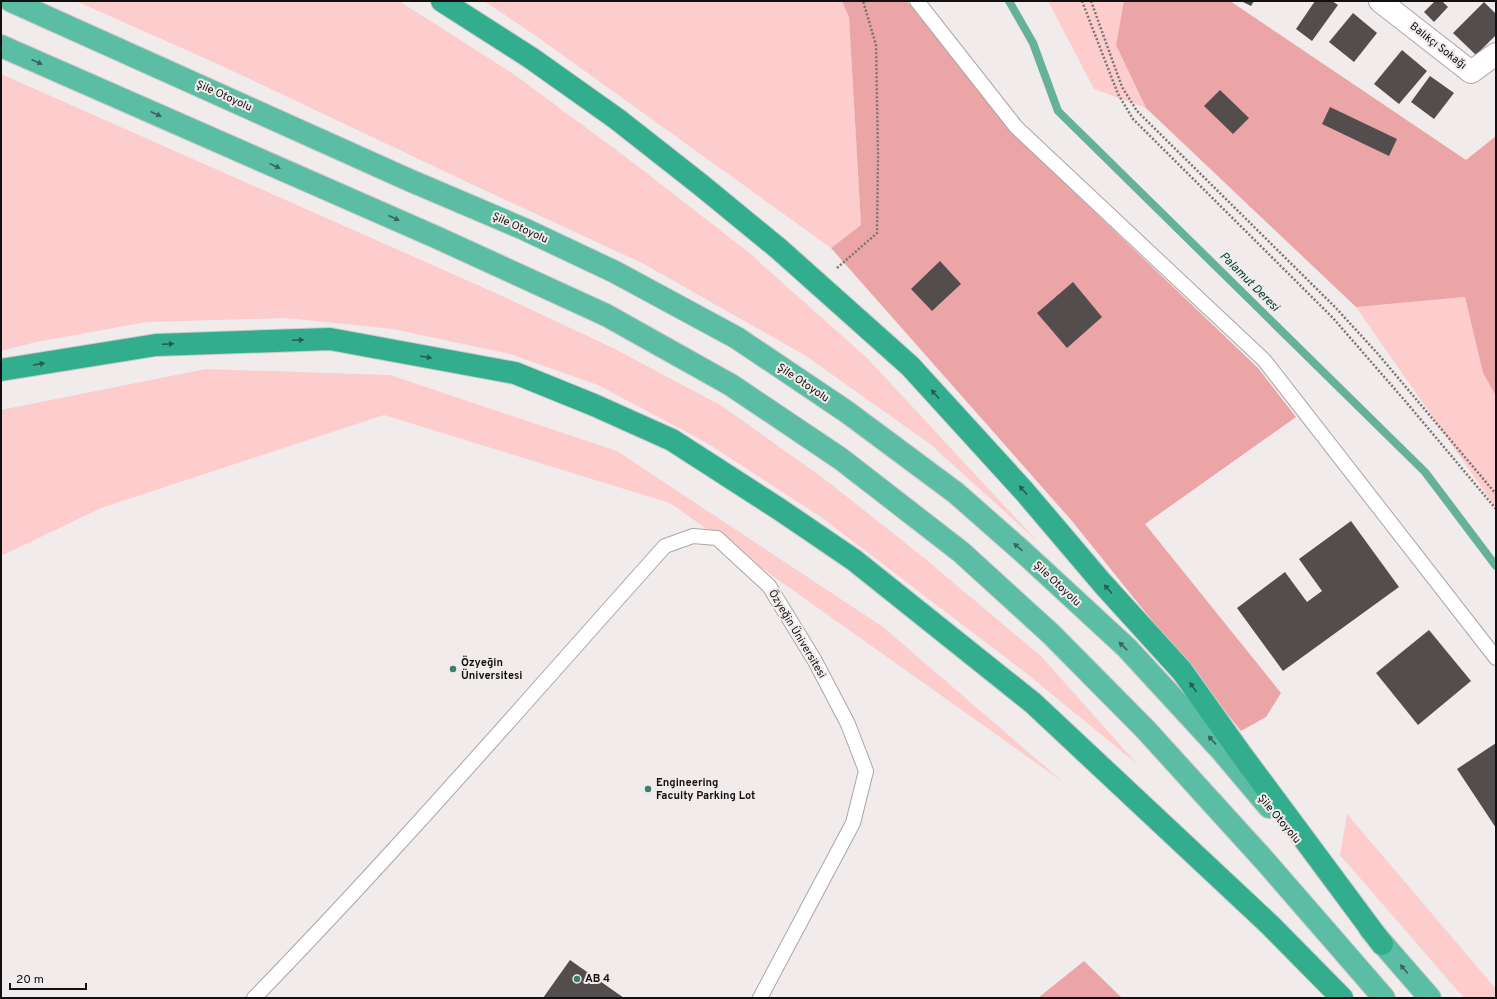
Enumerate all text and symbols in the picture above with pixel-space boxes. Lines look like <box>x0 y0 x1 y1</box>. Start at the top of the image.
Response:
street label: Balıkçı Sokağı <box>1407 19 1469 73</box>
one-way arrow <box>31 59 42 65</box>
street label: Şile Otoyolu <box>194 77 254 115</box>
one-way arrow <box>150 111 161 117</box>
one-way arrow <box>269 163 281 169</box>
street label: Şile Otoyolu <box>490 209 550 247</box>
one-way arrow <box>389 215 400 221</box>
water label: Palamut Deresi <box>1216 249 1283 316</box>
one-way arrow <box>292 337 305 343</box>
one-way arrow <box>162 341 174 348</box>
one-way arrow <box>420 354 432 360</box>
street label: Şile Otoyolu <box>774 360 832 406</box>
one-way arrow <box>33 361 46 367</box>
one-way arrow <box>930 389 940 399</box>
one-way arrow <box>1018 485 1027 496</box>
one-way arrow <box>1013 543 1023 552</box>
street label: Şile Otoyolu <box>1030 558 1084 610</box>
one-way arrow <box>1103 584 1112 594</box>
street label: Özyeğin Üniversitesi <box>765 587 830 681</box>
one-way arrow <box>1118 641 1128 650</box>
place label: Özyeğin Üniversitesi <box>461 655 522 683</box>
marker: Özyeğin Üniversitesi <box>448 664 458 674</box>
one-way arrow <box>1189 682 1197 692</box>
one-way arrow <box>1208 735 1217 745</box>
place label: Engineering Faculty Parking Lot <box>656 776 755 803</box>
marker: Engineering Faculty Parking Lot <box>643 784 653 794</box>
street label: Şile Otoyolu <box>1254 792 1304 846</box>
one-way arrow <box>1400 964 1409 973</box>
scale bar <box>10 965 86 991</box>
text: 20 m <box>16 972 44 988</box>
place label: AB 4 <box>585 972 610 986</box>
marker: AB 4 <box>572 974 582 984</box>

